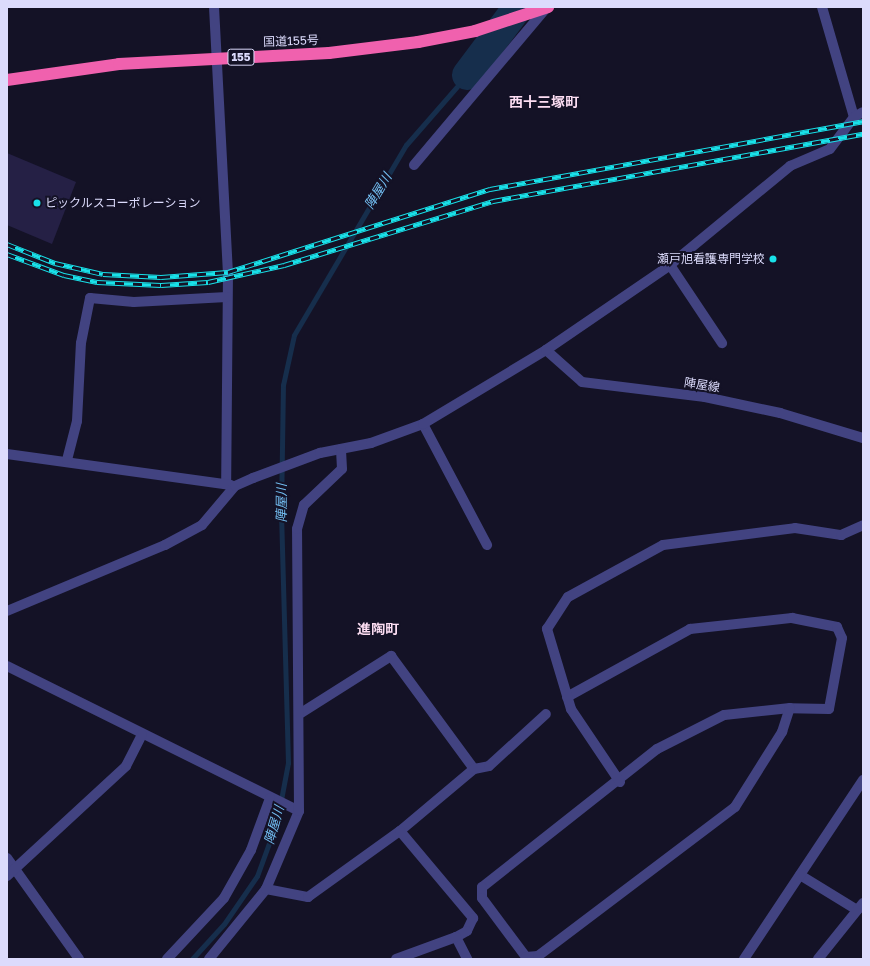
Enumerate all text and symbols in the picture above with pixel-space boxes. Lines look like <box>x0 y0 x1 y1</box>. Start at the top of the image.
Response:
street label: 国道155号 <box>263 33 319 49</box>
road number: 155 <box>227 48 255 66</box>
district label: 西十三塚町 <box>509 94 579 110</box>
water label: 陣屋川 <box>361 170 395 212</box>
place label: ピックルスコーポレーション <box>45 196 201 210</box>
marker: ピックルスコーポレーション <box>32 198 42 208</box>
place label: 瀬戸旭看護専門学校 <box>657 252 765 266</box>
marker: 瀬戸旭看護専門学校 <box>768 254 778 264</box>
street label: 陣屋線 <box>683 375 721 395</box>
water label: 陣屋川 <box>273 484 289 522</box>
district label: 進陶町 <box>357 621 399 637</box>
water label: 陣屋川 <box>261 804 287 846</box>

